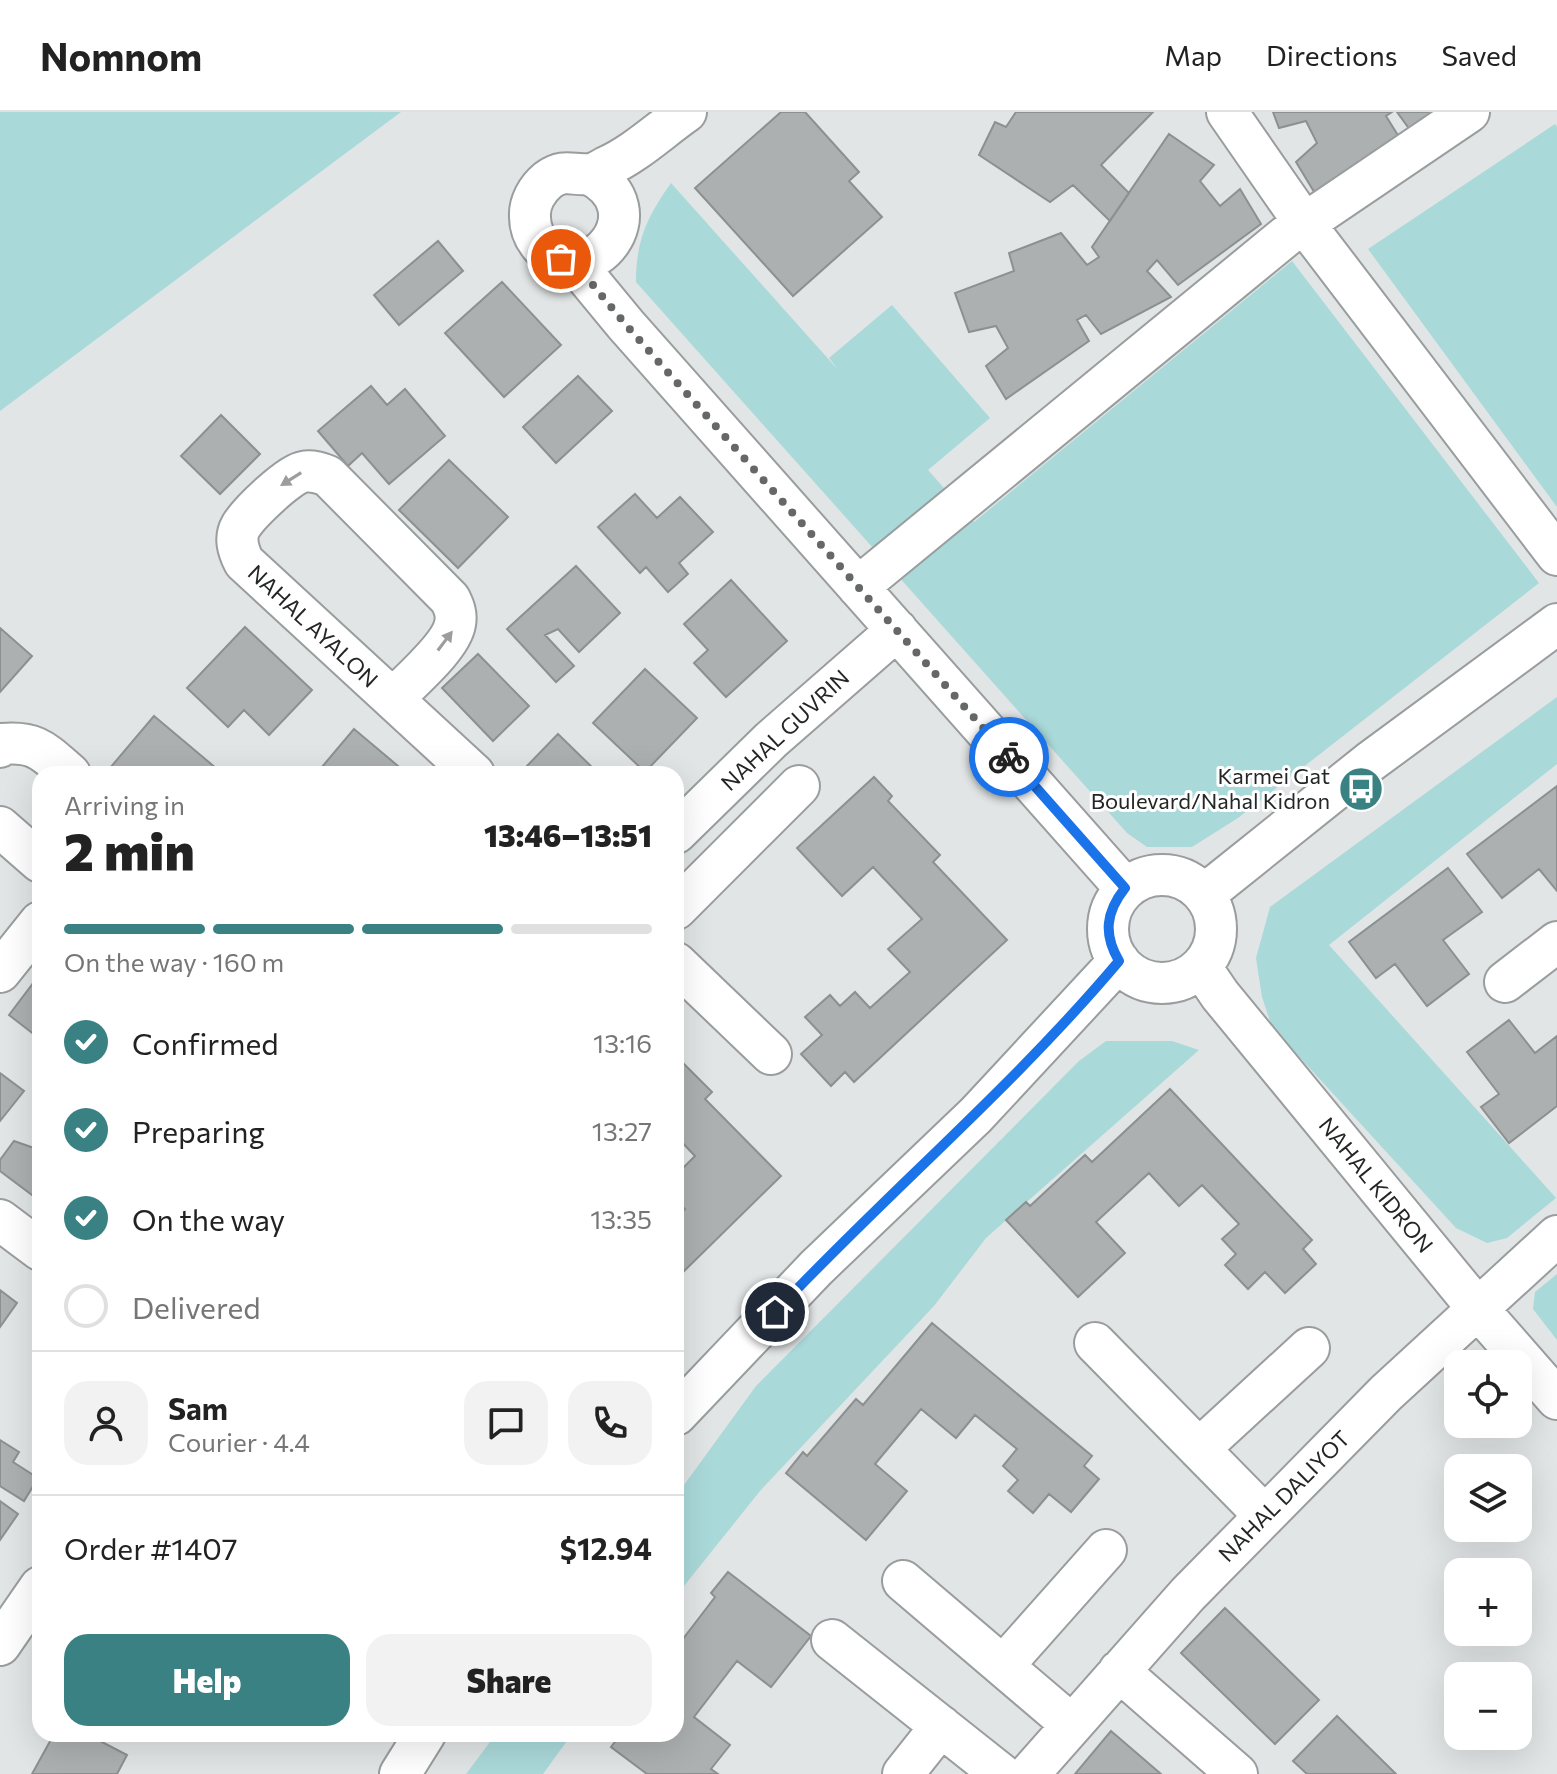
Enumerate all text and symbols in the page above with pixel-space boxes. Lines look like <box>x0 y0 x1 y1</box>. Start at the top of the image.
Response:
text: Nomnom <box>40 32 202 79</box>
text: Map <box>1164 38 1222 72</box>
text: Directions <box>1266 38 1397 72</box>
text: Saved <box>1441 38 1517 72</box>
pin <box>527 225 595 293</box>
icon: bag <box>539 237 583 281</box>
one-way arrow <box>280 471 303 486</box>
street label: NAHAL AYALON <box>243 559 384 693</box>
one-way arrow <box>437 630 453 652</box>
street label: NAHAL GUVRIN <box>715 663 854 796</box>
courier <box>969 717 1049 797</box>
icon: bike <box>987 735 1031 779</box>
place label: Karmei Gat Boulevard/Nahal Kidron <box>1091 762 1330 814</box>
bus stop icon: Karmei Gat Boulevard/Nahal Kidron <box>1337 765 1385 813</box>
text: Arriving in <box>64 789 185 820</box>
text: 13:46–13:51 <box>484 816 652 853</box>
text: 2 min <box>64 818 195 882</box>
text: On the way · 160 m <box>64 946 284 977</box>
icon: check <box>64 1020 108 1064</box>
text: Confirmed <box>132 1024 279 1061</box>
text: 13:16 <box>593 1027 652 1058</box>
icon: check <box>64 1108 108 1152</box>
text: Preparing <box>132 1112 265 1149</box>
street label: NAHAL KIDRON <box>1314 1112 1439 1258</box>
text: 13:27 <box>592 1115 652 1146</box>
icon: check <box>64 1196 108 1240</box>
text: On the way <box>132 1200 285 1237</box>
text: 13:35 <box>590 1203 652 1234</box>
pin <box>741 1278 809 1346</box>
text: Delivered <box>132 1288 261 1325</box>
icon: home <box>753 1290 797 1334</box>
map controls <box>1444 1350 1532 1750</box>
button: locate <box>1444 1350 1532 1438</box>
button: person <box>64 1381 148 1465</box>
button: chat <box>464 1381 548 1465</box>
button: phone <box>568 1381 652 1465</box>
text: Sam <box>168 1389 228 1426</box>
street label: NAHAL DALIYOT <box>1212 1424 1355 1567</box>
text: Courier · 4.4 <box>168 1426 310 1457</box>
button: layers <box>1444 1454 1532 1542</box>
text: Order #1407 <box>64 1529 237 1566</box>
text: $12.94 <box>560 1529 652 1566</box>
button: + <box>1444 1558 1532 1646</box>
button: Help <box>64 1634 350 1726</box>
button: Share <box>366 1634 652 1726</box>
button: − <box>1444 1662 1532 1750</box>

